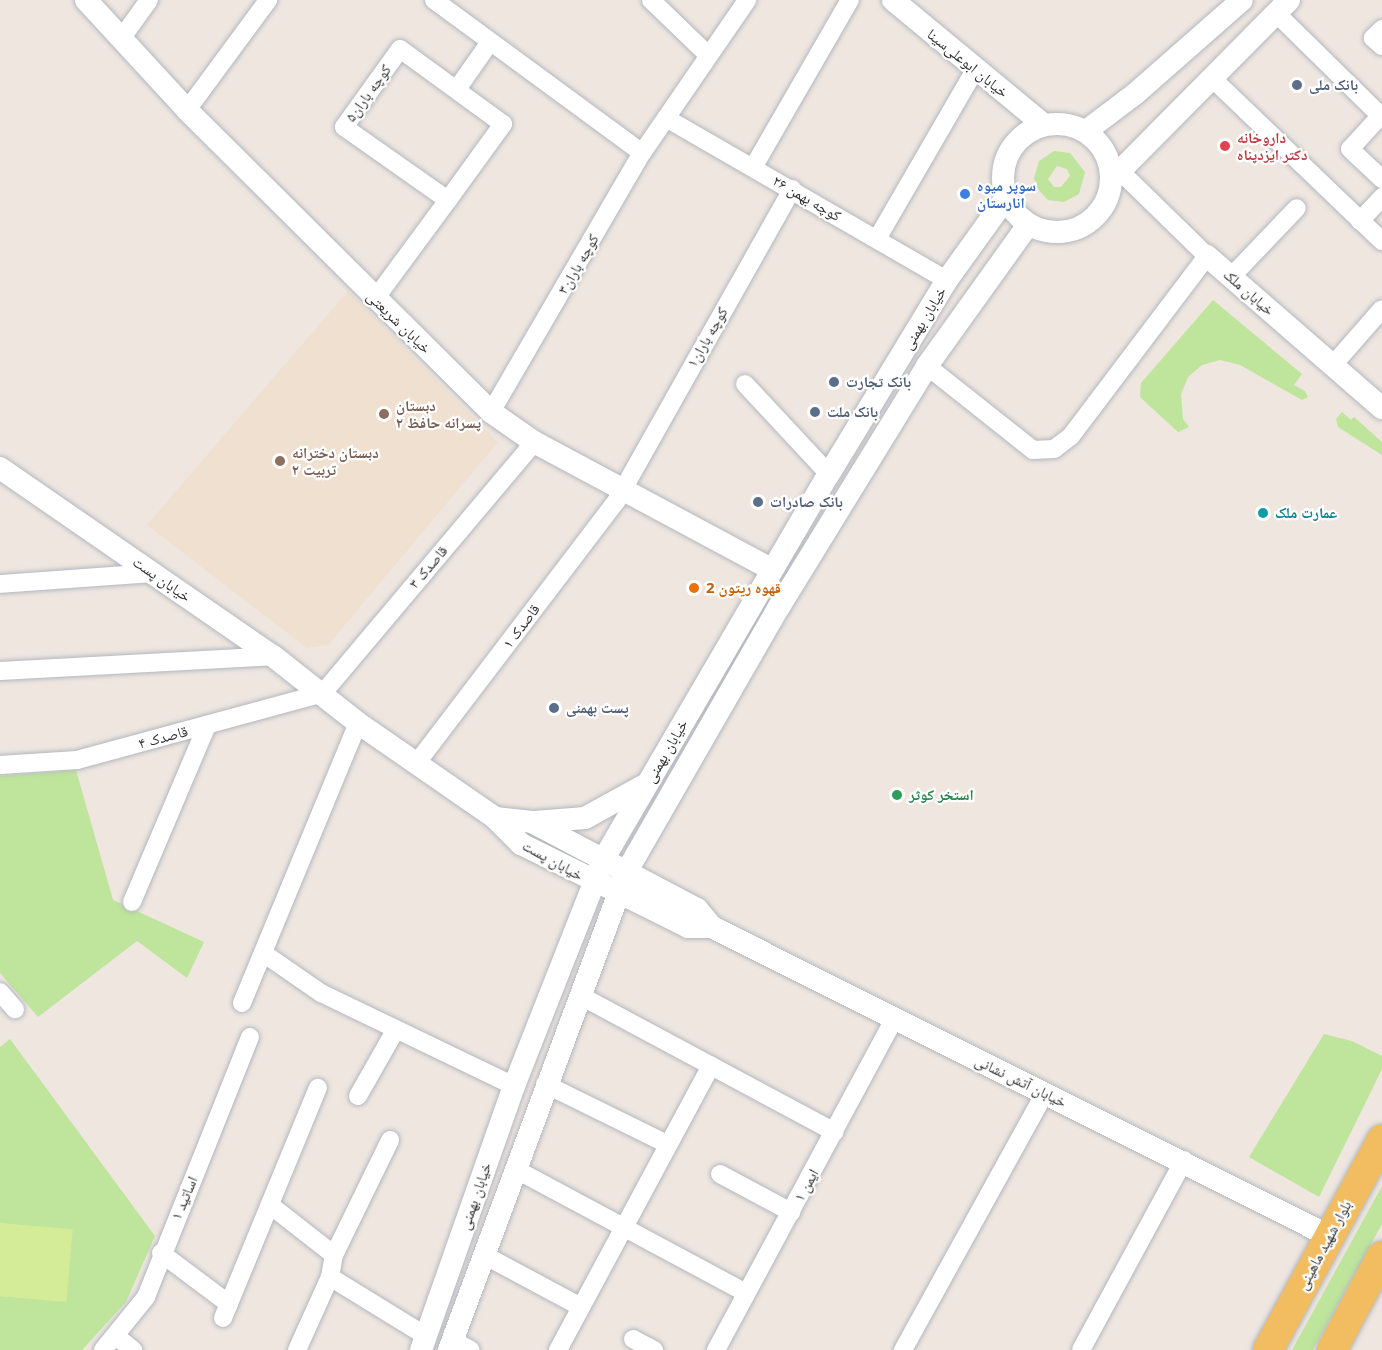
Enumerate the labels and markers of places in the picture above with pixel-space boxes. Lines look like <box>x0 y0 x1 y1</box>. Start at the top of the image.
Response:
place label: بانک ملی <box>1309 76 1358 94</box>
marker: بانک ملی <box>1290 78 1304 92</box>
place label: داروخانه دکتر ایزدپناه <box>1237 128 1307 163</box>
marker: داروخانه دکتر ایزدپناه <box>1218 139 1232 153</box>
place label: سوپر میوه انارستان <box>977 176 1036 211</box>
marker: سوپر میوه انارستان <box>958 187 972 201</box>
place label: بانک تجارت <box>846 373 911 391</box>
marker: بانک تجارت <box>827 375 841 389</box>
place label: دبستان پسرانه حافظ ۲ <box>396 396 481 431</box>
place label: بانک ملت <box>827 403 878 421</box>
marker: بانک ملت <box>808 405 822 419</box>
marker: دبستان پسرانه حافظ ۲ <box>377 407 391 421</box>
place label: دبستان دخترانه تربیت ۲ <box>292 443 379 478</box>
marker: دبستان دخترانه تربیت ۲ <box>273 454 287 468</box>
place label: بانک صادرات <box>770 493 843 511</box>
marker: بانک صادرات <box>751 495 765 509</box>
place label: عمارت ملک <box>1275 504 1337 522</box>
marker: عمارت ملک <box>1256 506 1270 520</box>
place label: قهوه ریتون 2 <box>706 579 781 597</box>
marker: قهوه ریتون 2 <box>687 581 701 595</box>
place label: پست بهمنی <box>566 699 629 717</box>
marker: پست بهمنی <box>547 701 561 715</box>
place label: استخر کوثر <box>909 786 974 804</box>
marker: استخر کوثر <box>890 788 904 802</box>

